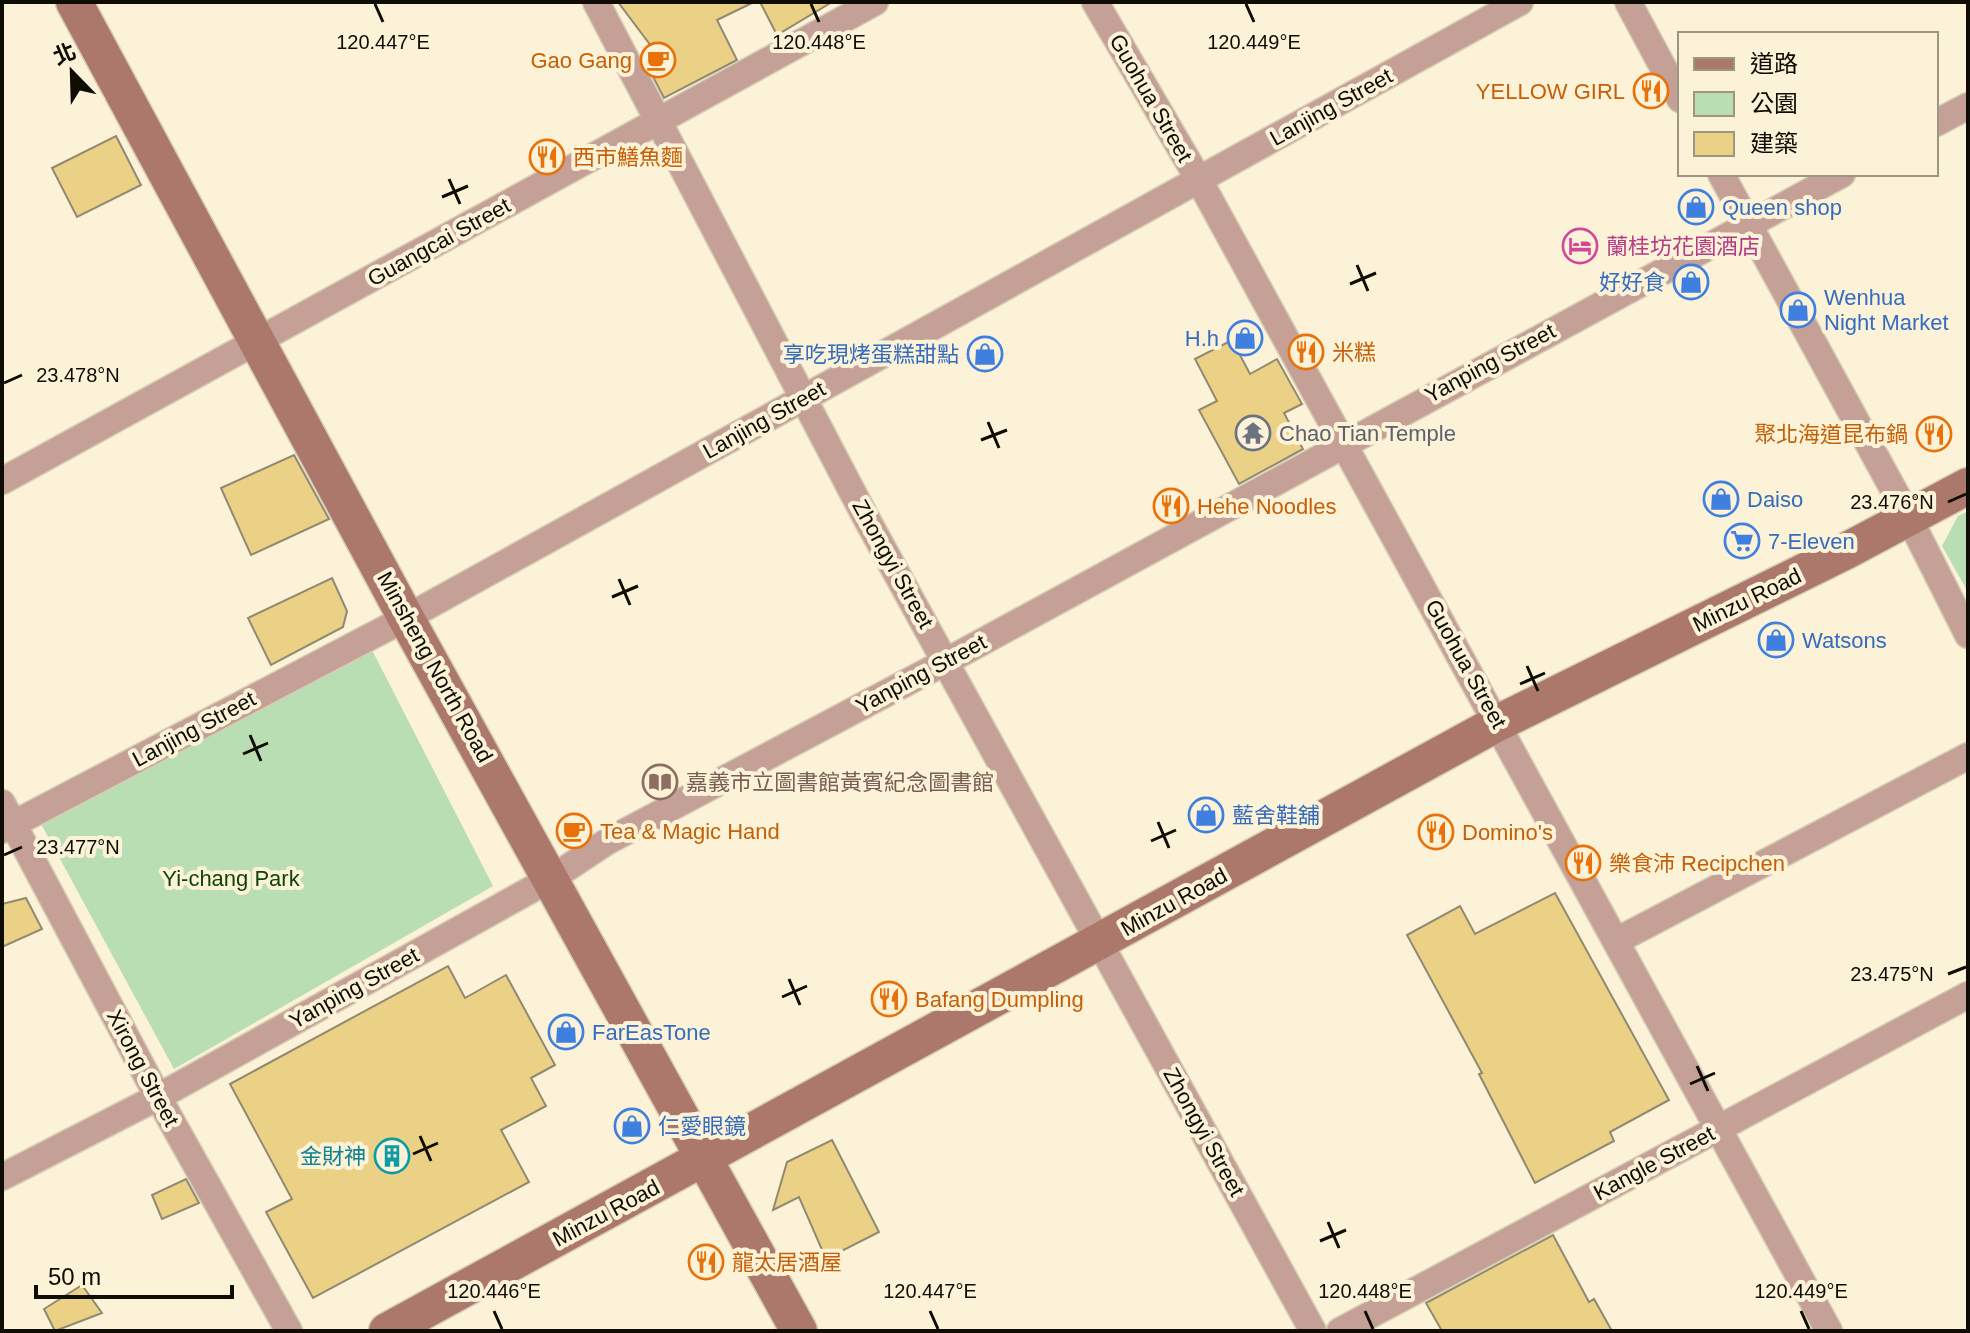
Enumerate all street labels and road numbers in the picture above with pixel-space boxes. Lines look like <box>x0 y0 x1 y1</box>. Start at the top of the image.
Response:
street label: Guohua Street <box>1104 30 1198 166</box>
street label: Lanjing Street <box>1266 63 1396 151</box>
street label: Guangcai Street <box>363 193 515 291</box>
street label: Yanping Street <box>1421 318 1559 408</box>
street label: Lanjing Street <box>699 376 829 464</box>
street label: Zhongyi Street <box>847 495 939 633</box>
street label: Minzu Road <box>1689 563 1805 637</box>
street label: Minsheng North Road <box>372 567 498 767</box>
street label: Guohua Street <box>1420 595 1512 733</box>
street label: Yanping Street <box>852 629 990 719</box>
street label: Lanjing Street <box>128 686 260 772</box>
street label: Minzu Road <box>1117 863 1231 941</box>
street label: Yanping Street <box>285 942 423 1034</box>
street label: Xirong Street <box>102 1005 184 1131</box>
street label: Zhongyi Street <box>1158 1063 1250 1201</box>
street label: Kangle Street <box>1589 1121 1719 1205</box>
street label: Minzu Road <box>548 1174 664 1252</box>

